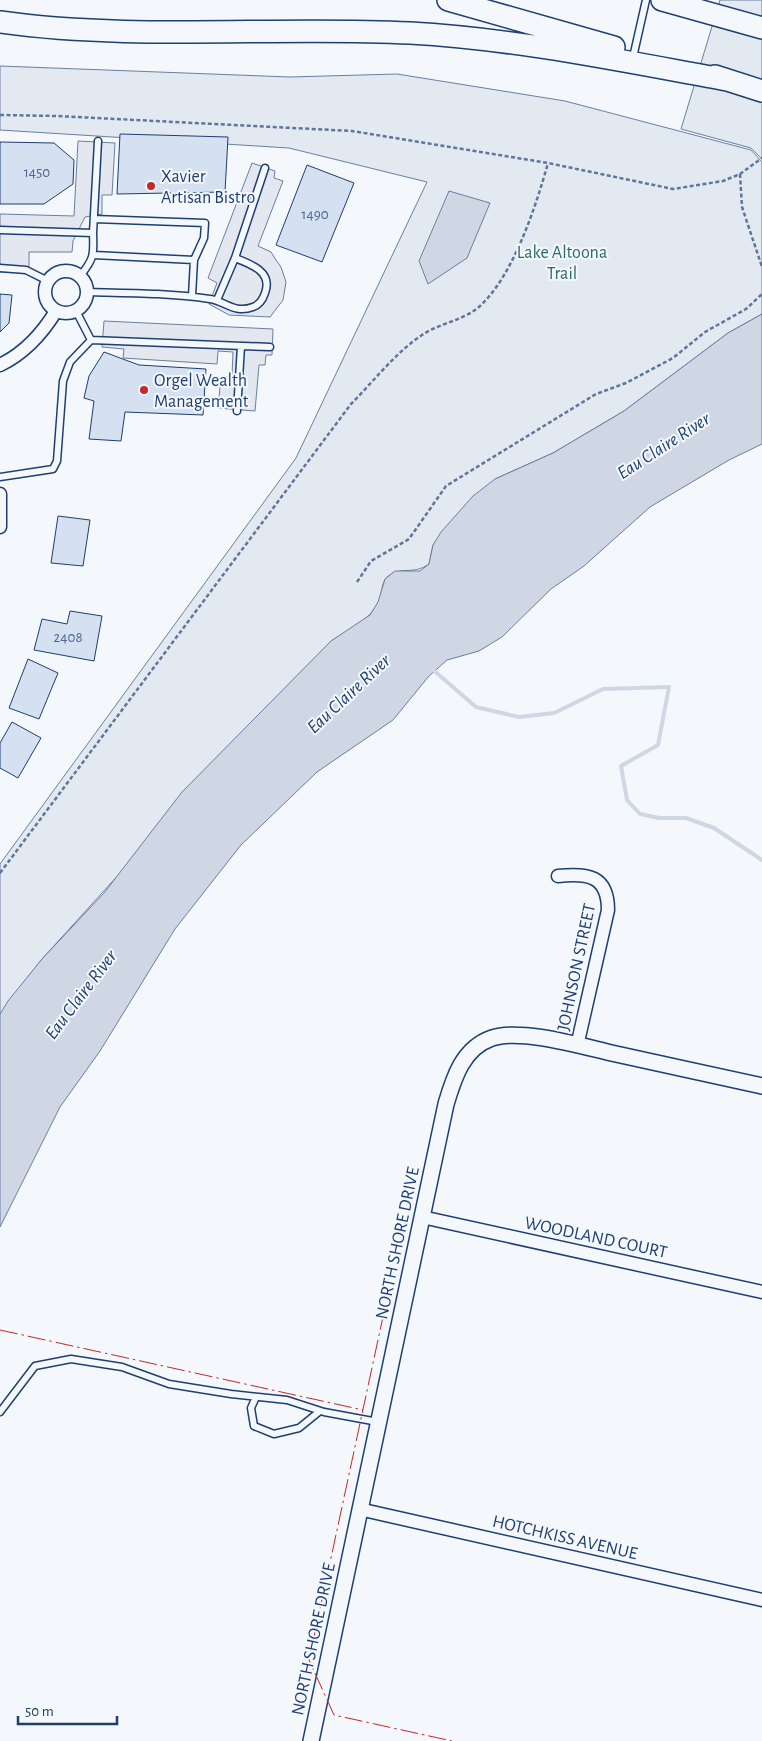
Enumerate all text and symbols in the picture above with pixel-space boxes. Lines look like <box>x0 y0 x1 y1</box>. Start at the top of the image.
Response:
house number: 1450 <box>24 165 50 180</box>
place label: Xavier Artisan Bistro <box>161 168 255 207</box>
marker: Xavier Artisan Bistro <box>145 180 157 192</box>
house number: 1490 <box>301 207 329 222</box>
park label: Lake Altoona Trail <box>517 244 607 283</box>
place label: Orgel Wealth Management <box>154 372 249 411</box>
marker: Orgel Wealth Management <box>138 384 150 396</box>
water label: Eau Claire River <box>614 409 714 483</box>
house number: 2408 <box>53 630 83 645</box>
water label: Eau Claire River <box>304 650 395 737</box>
street label: JOHNSON STREET <box>555 902 599 1033</box>
water label: Eau Claire River <box>42 946 121 1043</box>
street label: NORTH SHORE DRIVE <box>373 1165 423 1321</box>
street label: WOODLAND COURT <box>523 1214 669 1262</box>
street label: HOTCHKISS AVENUE <box>491 1513 639 1563</box>
street label: NORTH SHORE DRIVE <box>289 1561 339 1717</box>
scale bar <box>18 1694 116 1726</box>
text: 50 m <box>25 1704 54 1719</box>

